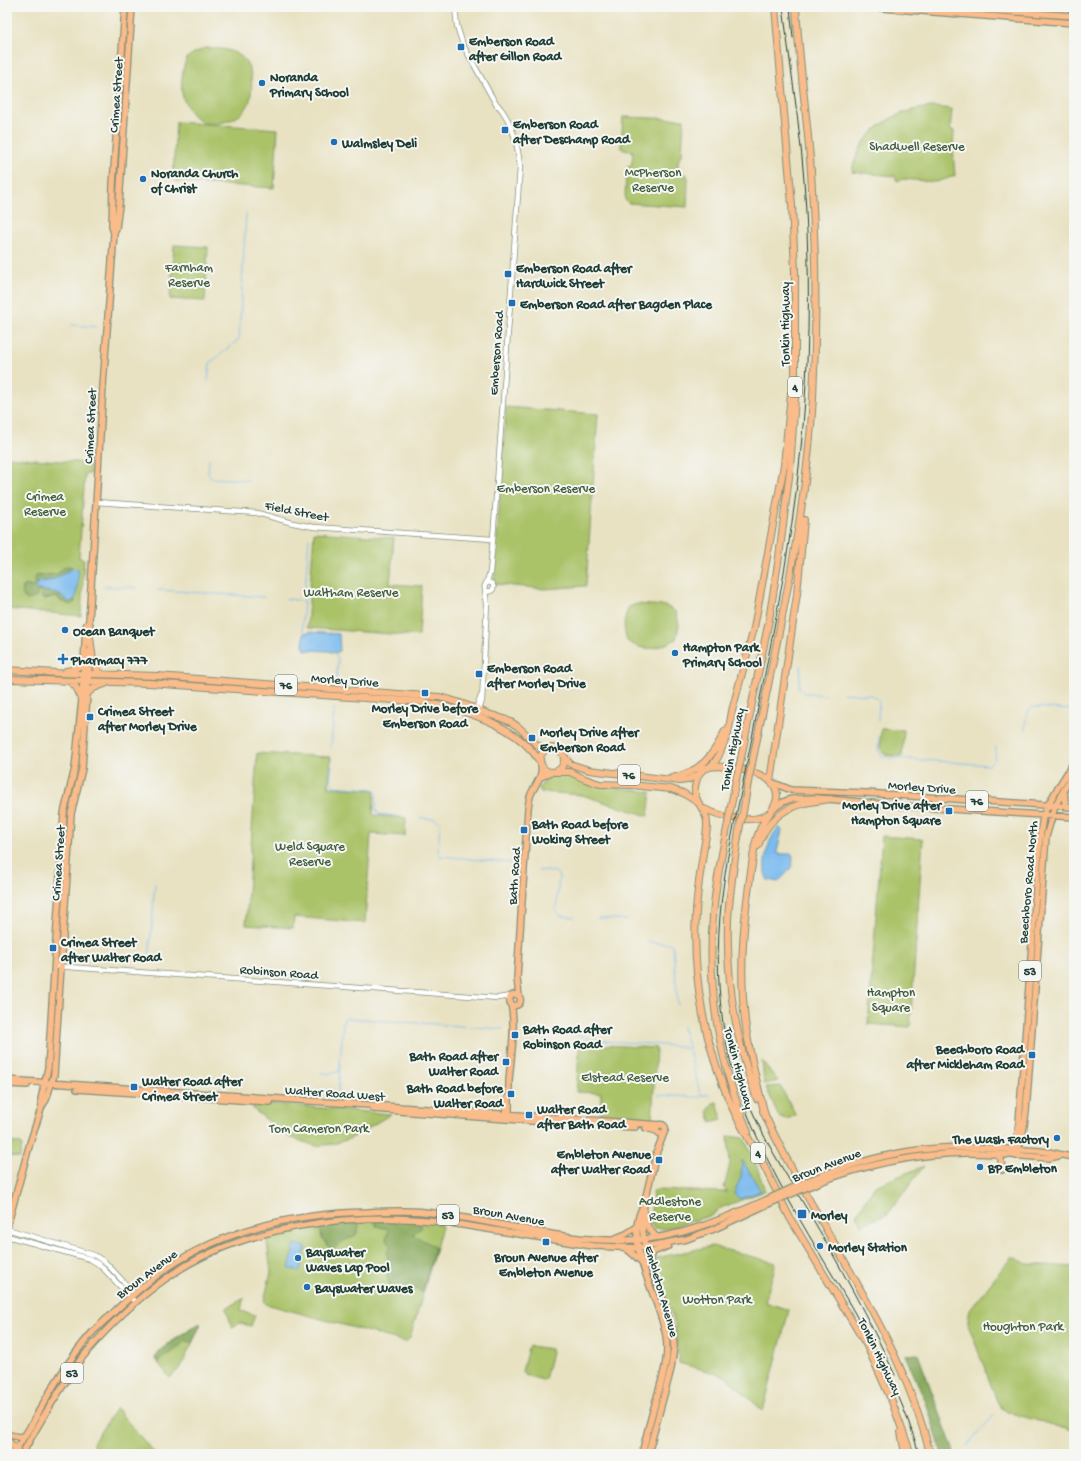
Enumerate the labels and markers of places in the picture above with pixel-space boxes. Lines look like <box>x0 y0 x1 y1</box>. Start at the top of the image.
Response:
place label: Emberson Road after Gillon Road <box>468 35 562 65</box>
marker: Emberson Road after Gillon Road <box>456 42 466 52</box>
place label: Noranda Primary School <box>269 71 349 101</box>
marker: Noranda Primary School <box>257 78 267 88</box>
place label: Emberson Road after Deschamp Road <box>512 118 631 149</box>
marker: Emberson Road after Deschamp Road <box>500 125 510 135</box>
marker: Walmsley Deli <box>329 137 339 147</box>
place label: Walmsley Deli <box>341 137 417 152</box>
place label: Noranda Church of Christ <box>150 167 238 197</box>
marker: Noranda Church of Christ <box>138 174 148 184</box>
place label: Emberson Road after Hardwick Street <box>516 261 633 292</box>
marker: Emberson Road after Hardwick Street <box>503 269 513 279</box>
place label: Emberson Road after Bagden Place <box>520 297 713 313</box>
marker: Emberson Road after Bagden Place <box>507 298 517 308</box>
marker: Ocean Banquet <box>60 625 70 635</box>
place label: Ocean Banquet <box>73 625 156 640</box>
place label: Hampton Park Primary School <box>682 641 762 671</box>
marker: Hampton Park Primary School <box>670 648 680 658</box>
marker: Pharmacy 777 <box>58 654 68 664</box>
place label: Pharmacy 777 <box>70 654 149 669</box>
place label: Emberson Road after Morley Drive <box>486 662 587 692</box>
marker: Emberson Road after Morley Drive <box>474 669 484 679</box>
marker: Morley Drive before Emberson Road <box>420 688 430 698</box>
place label: Morley Drive before Emberson Road <box>372 701 480 732</box>
place label: Crimea Street after Morley Drive <box>97 705 198 735</box>
marker: Crimea Street after Morley Drive <box>85 712 95 722</box>
place label: Morley Drive after Emberson Road <box>540 725 640 756</box>
marker: Morley Drive after Emberson Road <box>527 733 537 743</box>
place label: Morley Drive after Hampton Square <box>842 798 942 830</box>
marker: Morley Drive after Hampton Square <box>944 806 954 816</box>
place label: Bath Road before Woking Street <box>531 817 630 848</box>
marker: Bath Road before Woking Street <box>519 825 529 835</box>
place label: Crimea Street after Walter Road <box>60 936 162 966</box>
marker: Crimea Street after Walter Road <box>48 943 58 953</box>
place label: Bath Road after Robinson Road <box>522 1022 613 1053</box>
marker: Bath Road after Robinson Road <box>510 1030 520 1040</box>
place label: Beechboro Road after Mickleham Road <box>906 1043 1025 1073</box>
place label: Bath Road after Walter Road <box>408 1049 499 1080</box>
marker: Beechboro Road after Mickleham Road <box>1027 1050 1037 1060</box>
marker: Bath Road after Walter Road <box>501 1057 511 1067</box>
place label: Walter Road after Crimea Street <box>141 1074 244 1105</box>
place label: Bath Road before Walter Road <box>406 1081 504 1112</box>
marker: Walter Road after Crimea Street <box>129 1082 139 1092</box>
marker: Bath Road before Walter Road <box>506 1089 516 1099</box>
place label: Walter Road after Bath Road <box>536 1103 627 1133</box>
marker: Walter Road after Bath Road <box>524 1110 534 1120</box>
place label: The Wash Factory <box>952 1133 1050 1148</box>
marker: The Wash Factory <box>1052 1133 1062 1143</box>
place label: Embleton Avenue after Walter Road <box>550 1148 652 1178</box>
marker: Embleton Avenue after Walter Road <box>654 1155 664 1165</box>
marker: BP Embleton <box>975 1162 985 1172</box>
place label: BP Embleton <box>987 1162 1058 1177</box>
marker: Morley <box>796 1208 808 1220</box>
place label: Morley <box>811 1209 848 1224</box>
marker: Broun Avenue after Embleton Avenue <box>541 1237 551 1247</box>
marker: Morley Station <box>815 1241 825 1251</box>
place label: Morley Station <box>828 1241 908 1256</box>
place label: Bayswater Waves Lap Pool <box>305 1246 390 1277</box>
place label: Broun Avenue after Embleton Avenue <box>493 1250 599 1281</box>
marker: Bayswater Waves Lap Pool <box>293 1253 303 1263</box>
marker: Bayswater Waves <box>302 1282 312 1292</box>
place label: Bayswater Waves <box>314 1282 414 1297</box>

